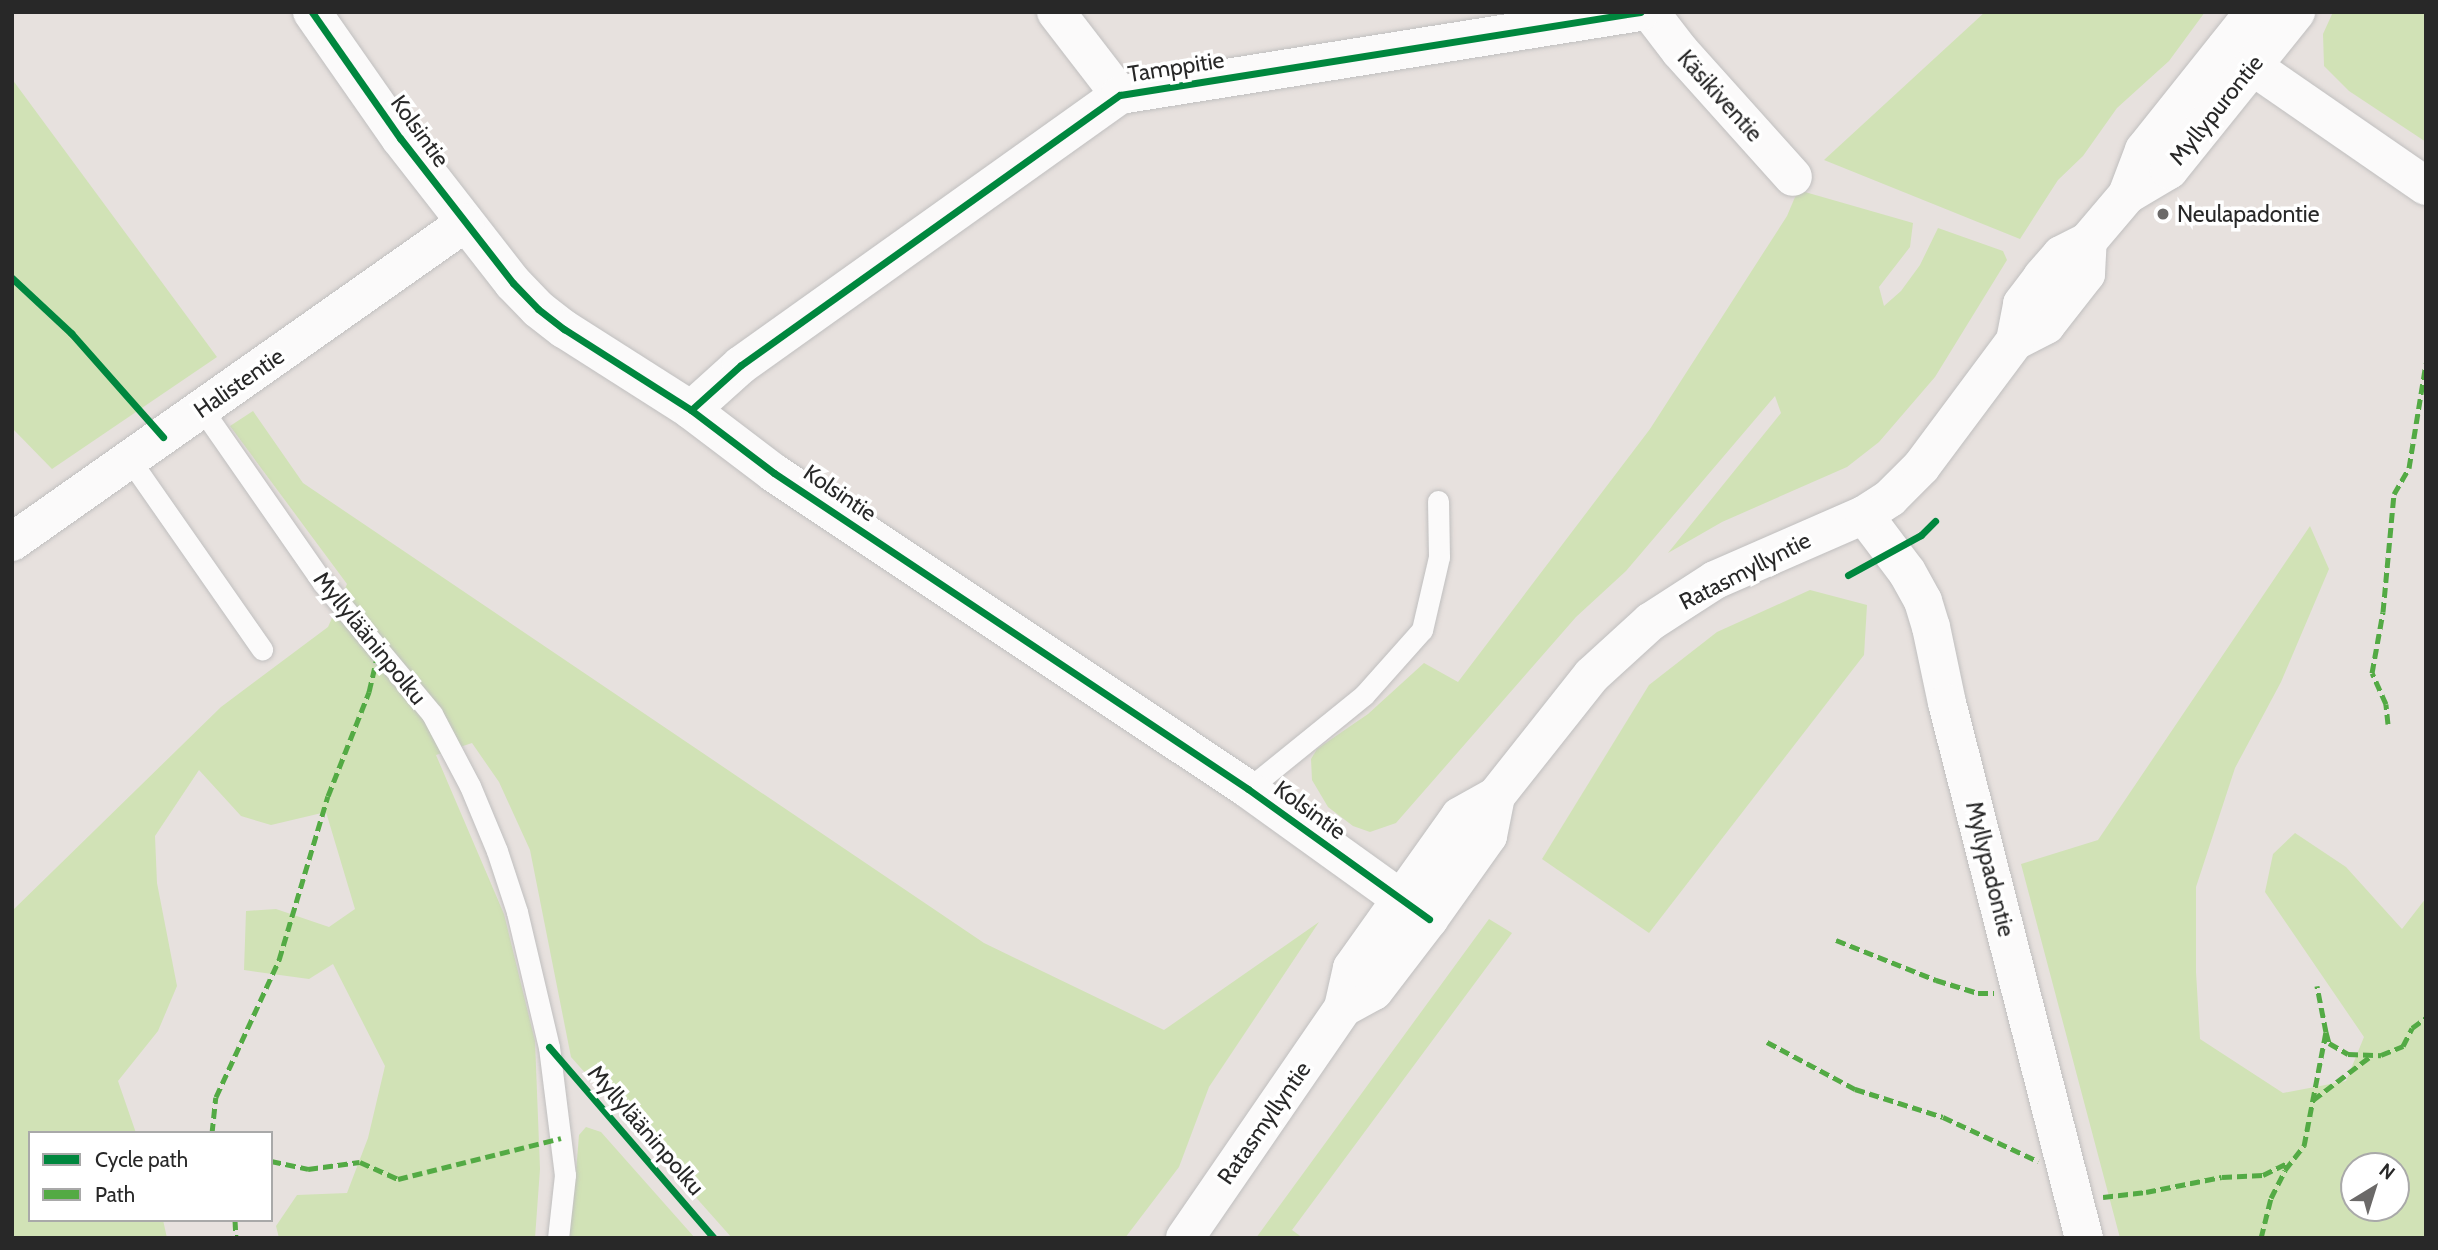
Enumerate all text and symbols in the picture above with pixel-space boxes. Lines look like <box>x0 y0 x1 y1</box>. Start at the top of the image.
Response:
street label: Käsikiventie <box>1672 45 1768 147</box>
street label: Tamppitie <box>1126 46 1226 88</box>
street label: Myllypurontie <box>2163 49 2269 171</box>
street label: Kolsintie <box>385 90 455 172</box>
place label: Neulapadontie <box>2177 200 2320 228</box>
marker: Neulapadontie <box>2155 206 2171 222</box>
street label: Halistentie <box>189 342 289 424</box>
street label: Kolsintie <box>798 459 882 527</box>
street label: Ratasmyllyntie <box>1675 526 1815 616</box>
street label: Myllylääninpolku <box>308 566 432 710</box>
street label: Kolsintie <box>1269 775 1351 845</box>
street label: Myllypadontie <box>1960 799 2020 939</box>
street label: Ratasmyllyntie <box>1211 1056 1317 1190</box>
street label: Myllylääninpolku <box>582 1059 710 1201</box>
legend <box>28 1131 273 1222</box>
text: Cycle path <box>95 1147 188 1172</box>
north arrow <box>2340 1152 2410 1222</box>
text: N <box>2375 1158 2399 1185</box>
text: Path <box>95 1182 135 1207</box>

